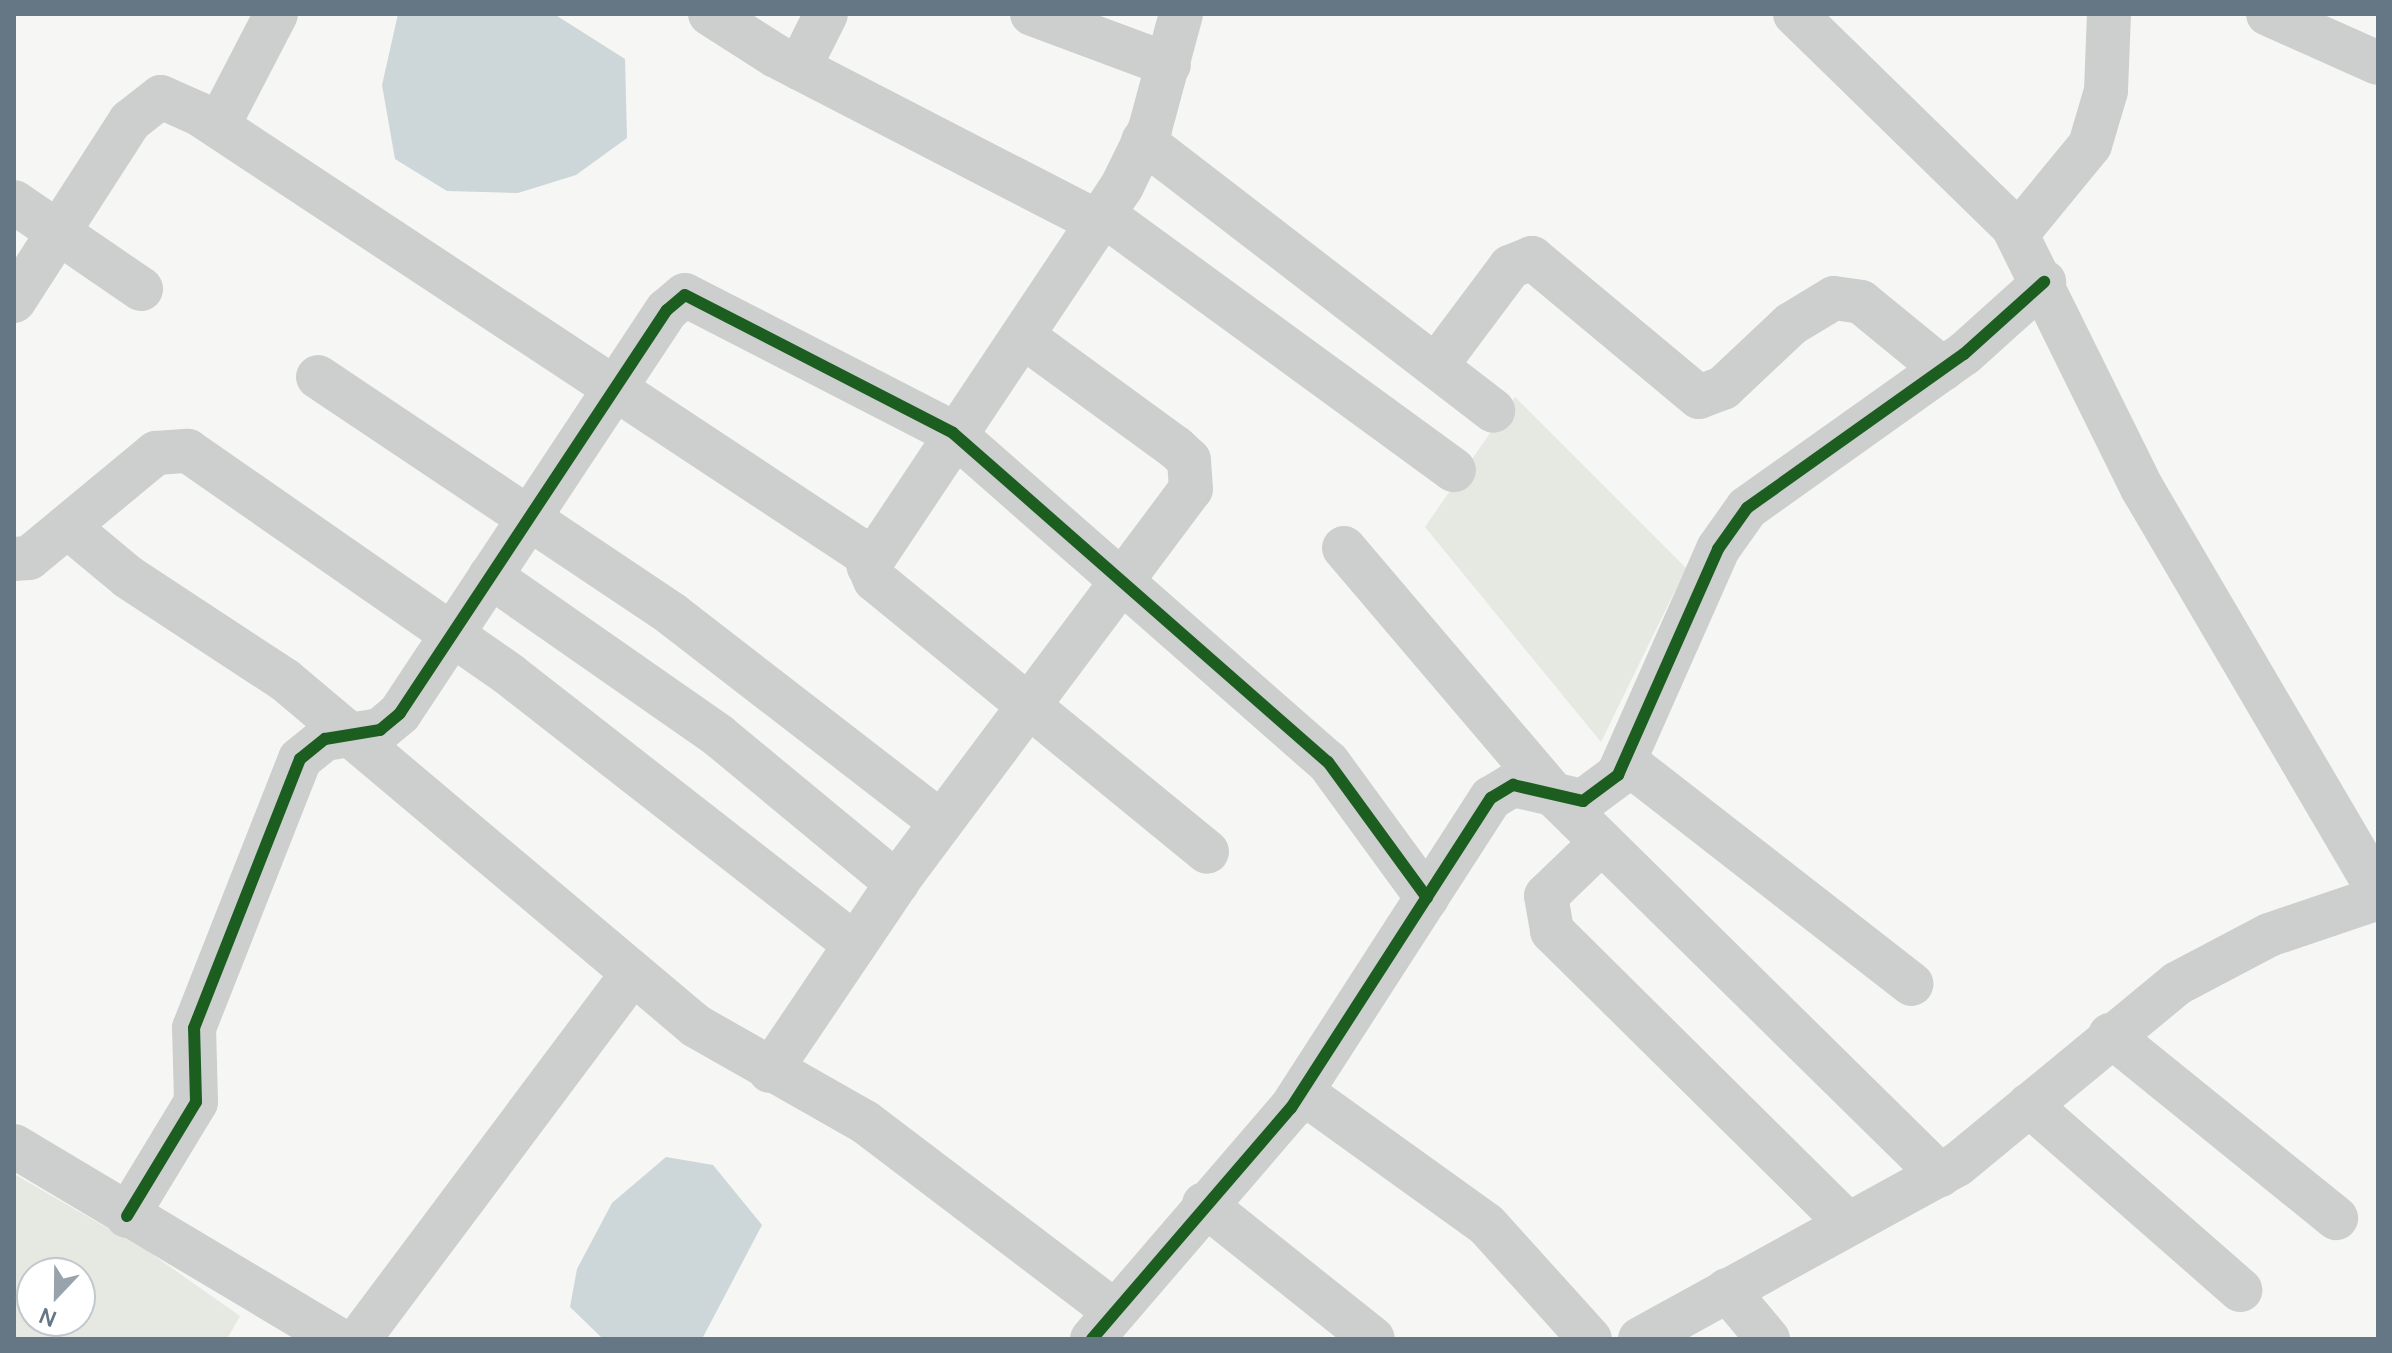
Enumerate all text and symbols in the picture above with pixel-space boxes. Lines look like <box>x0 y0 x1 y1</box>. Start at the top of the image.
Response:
north arrow <box>16 1257 96 1337</box>
text: N <box>35 1301 61 1334</box>

